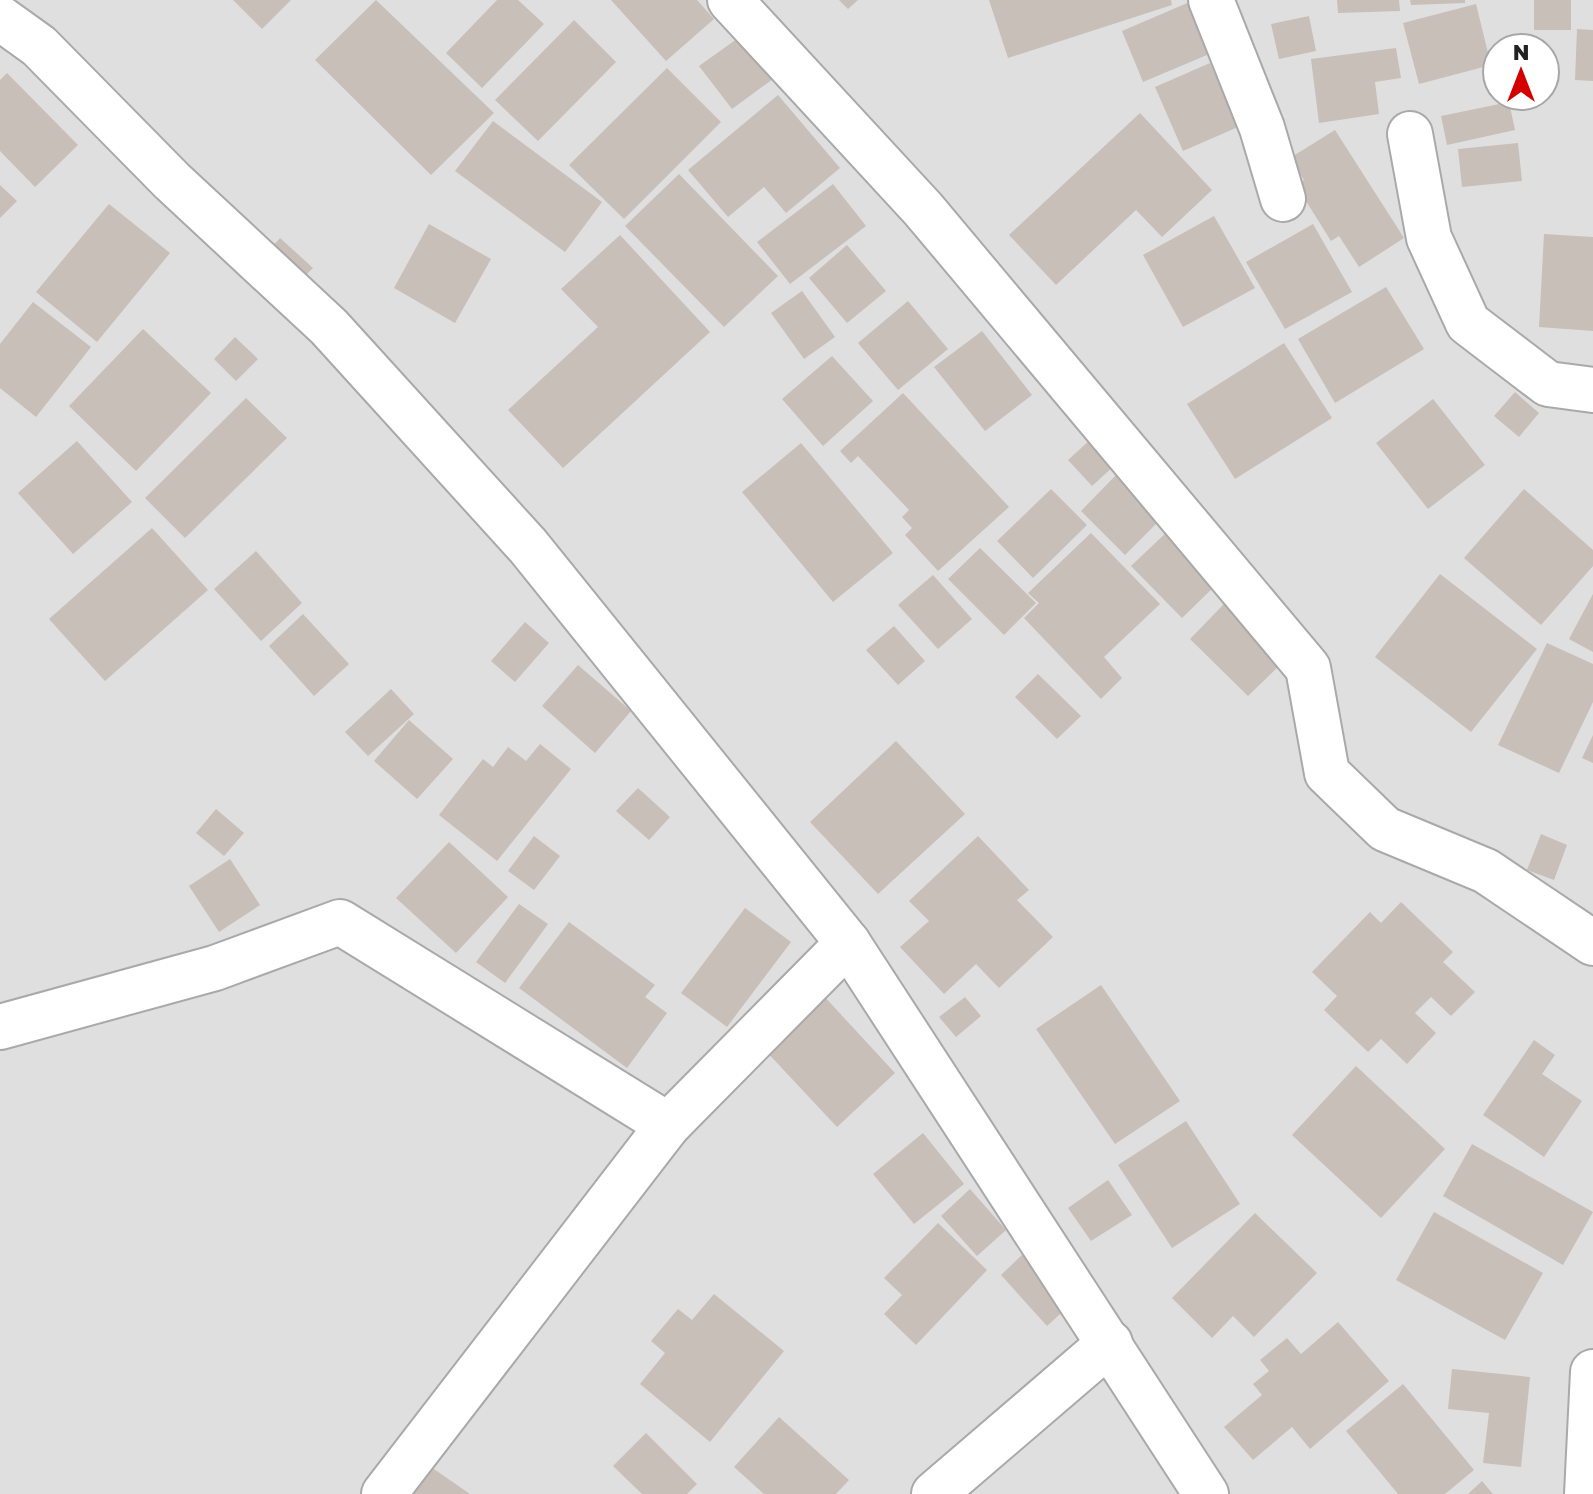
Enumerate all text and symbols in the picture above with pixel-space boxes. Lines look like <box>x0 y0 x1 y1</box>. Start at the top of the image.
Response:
north arrow <box>1481 32 1561 112</box>
text: N <box>1513 38 1529 65</box>

